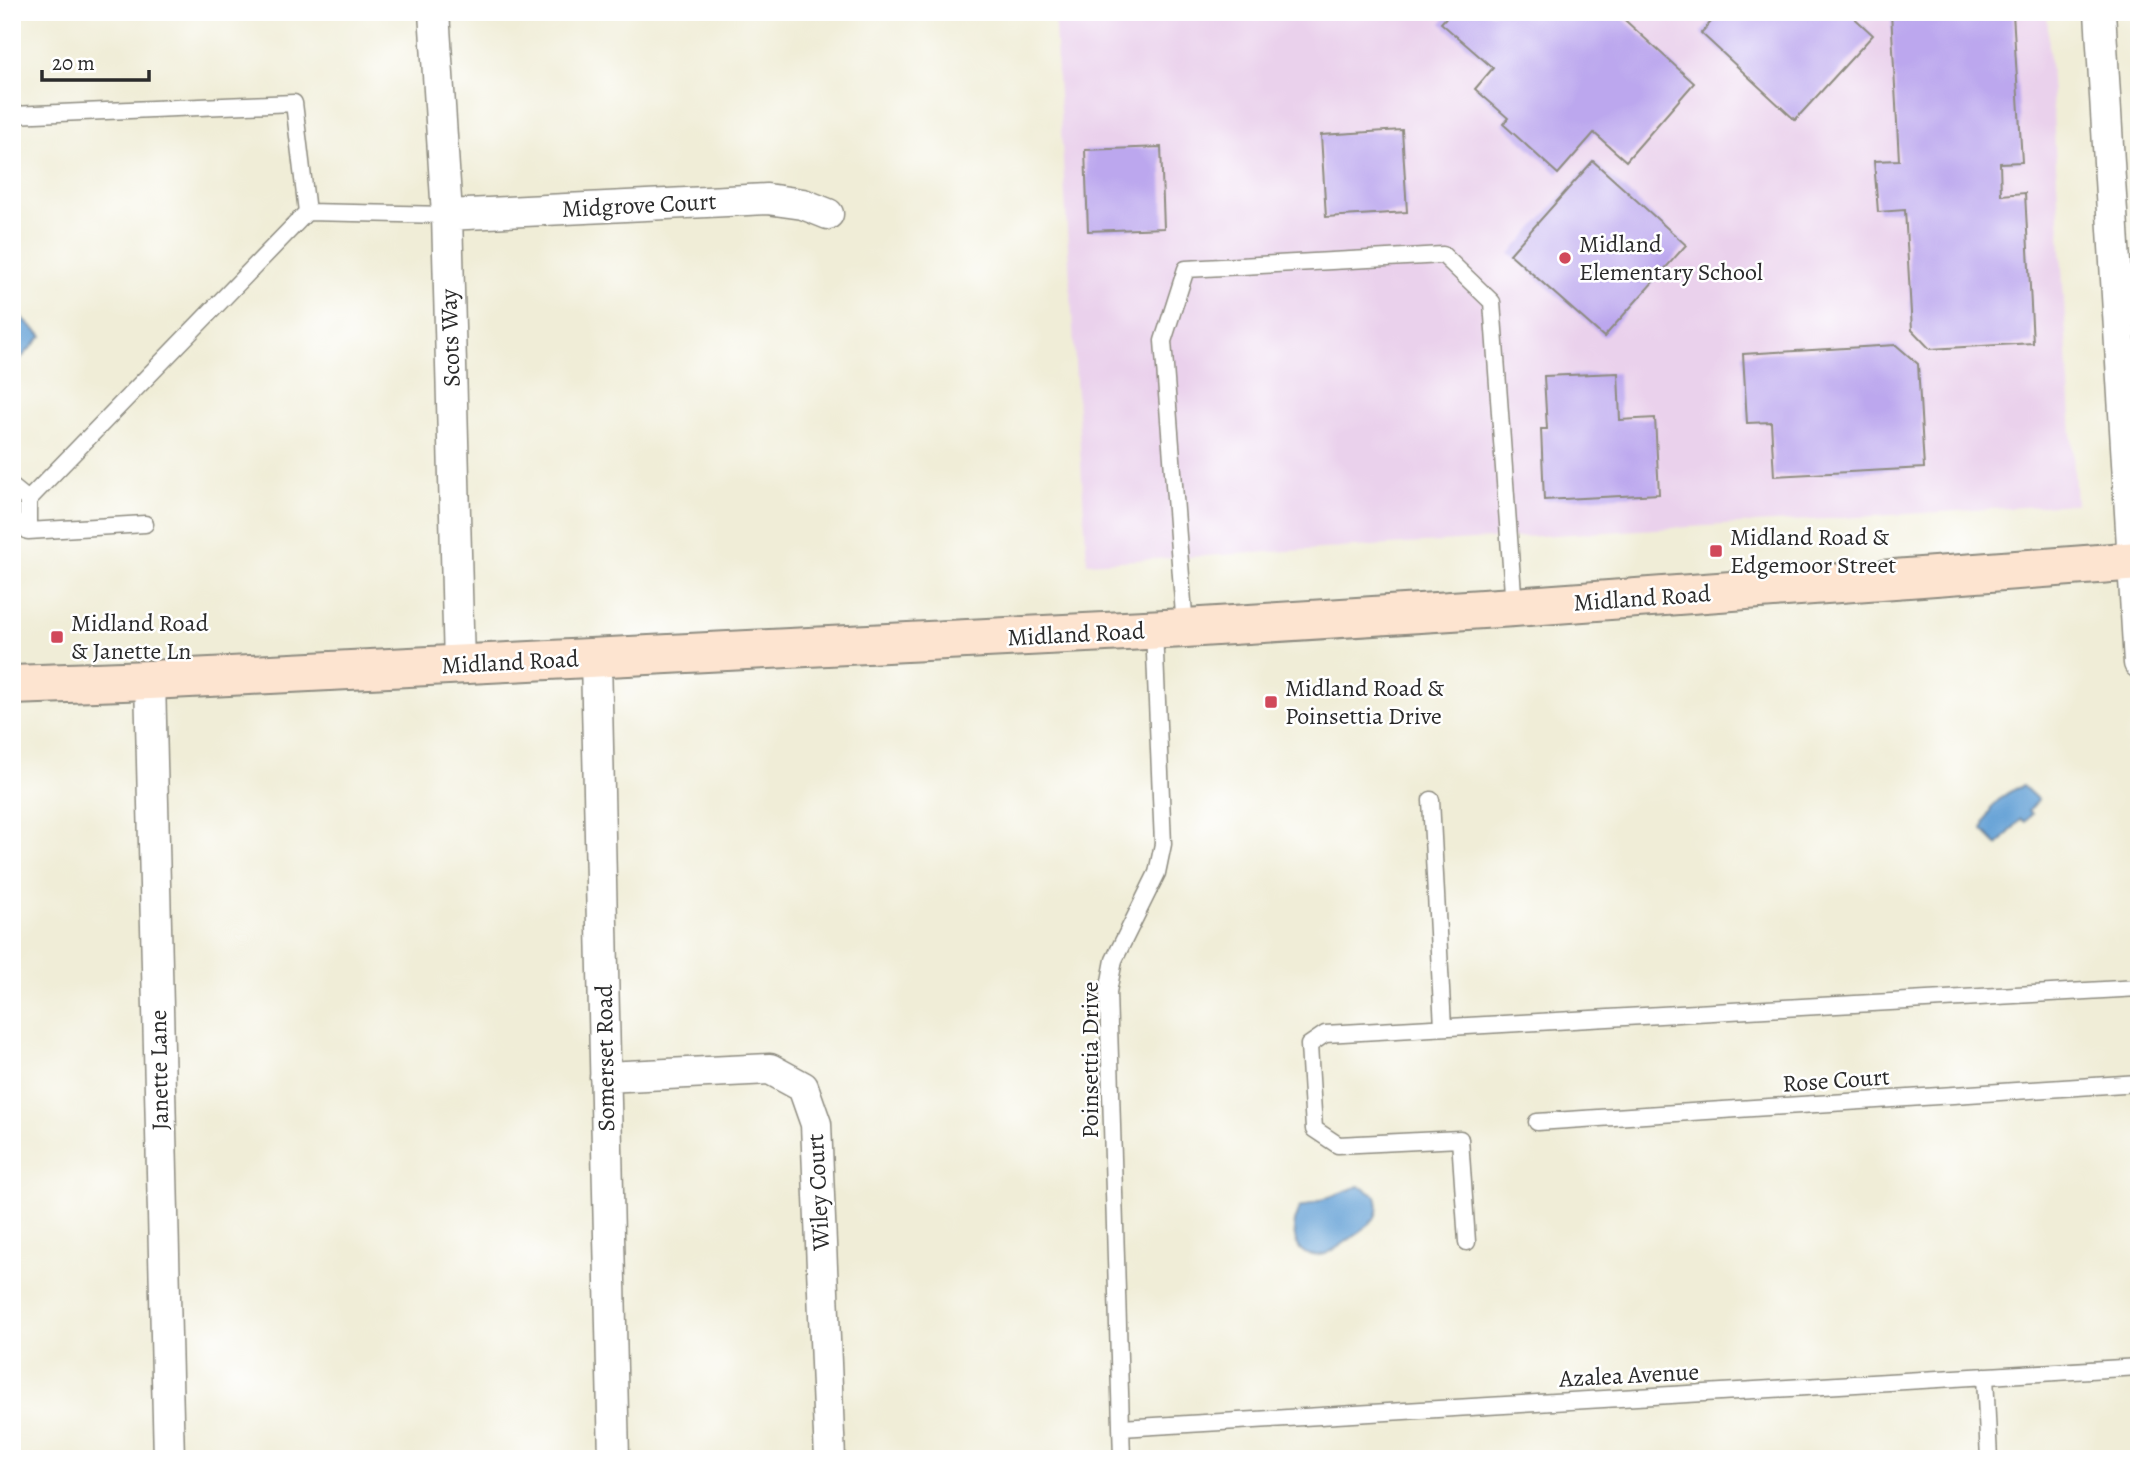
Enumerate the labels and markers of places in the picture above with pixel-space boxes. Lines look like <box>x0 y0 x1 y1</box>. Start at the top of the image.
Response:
place label: Midland Elementary School <box>1579 228 1763 288</box>
marker: Midland Elementary School <box>1557 250 1573 266</box>
place label: Midland Road & Edgemoor Street <box>1730 521 1896 581</box>
marker: Midland Road & Edgemoor Street <box>1708 543 1724 559</box>
place label: Midland Road & Janette Ln <box>71 607 209 667</box>
marker: Midland Road & Janette Ln <box>49 629 65 645</box>
place label: Midland Road & Poinsettia Drive <box>1285 672 1444 732</box>
marker: Midland Road & Poinsettia Drive <box>1263 694 1279 710</box>

